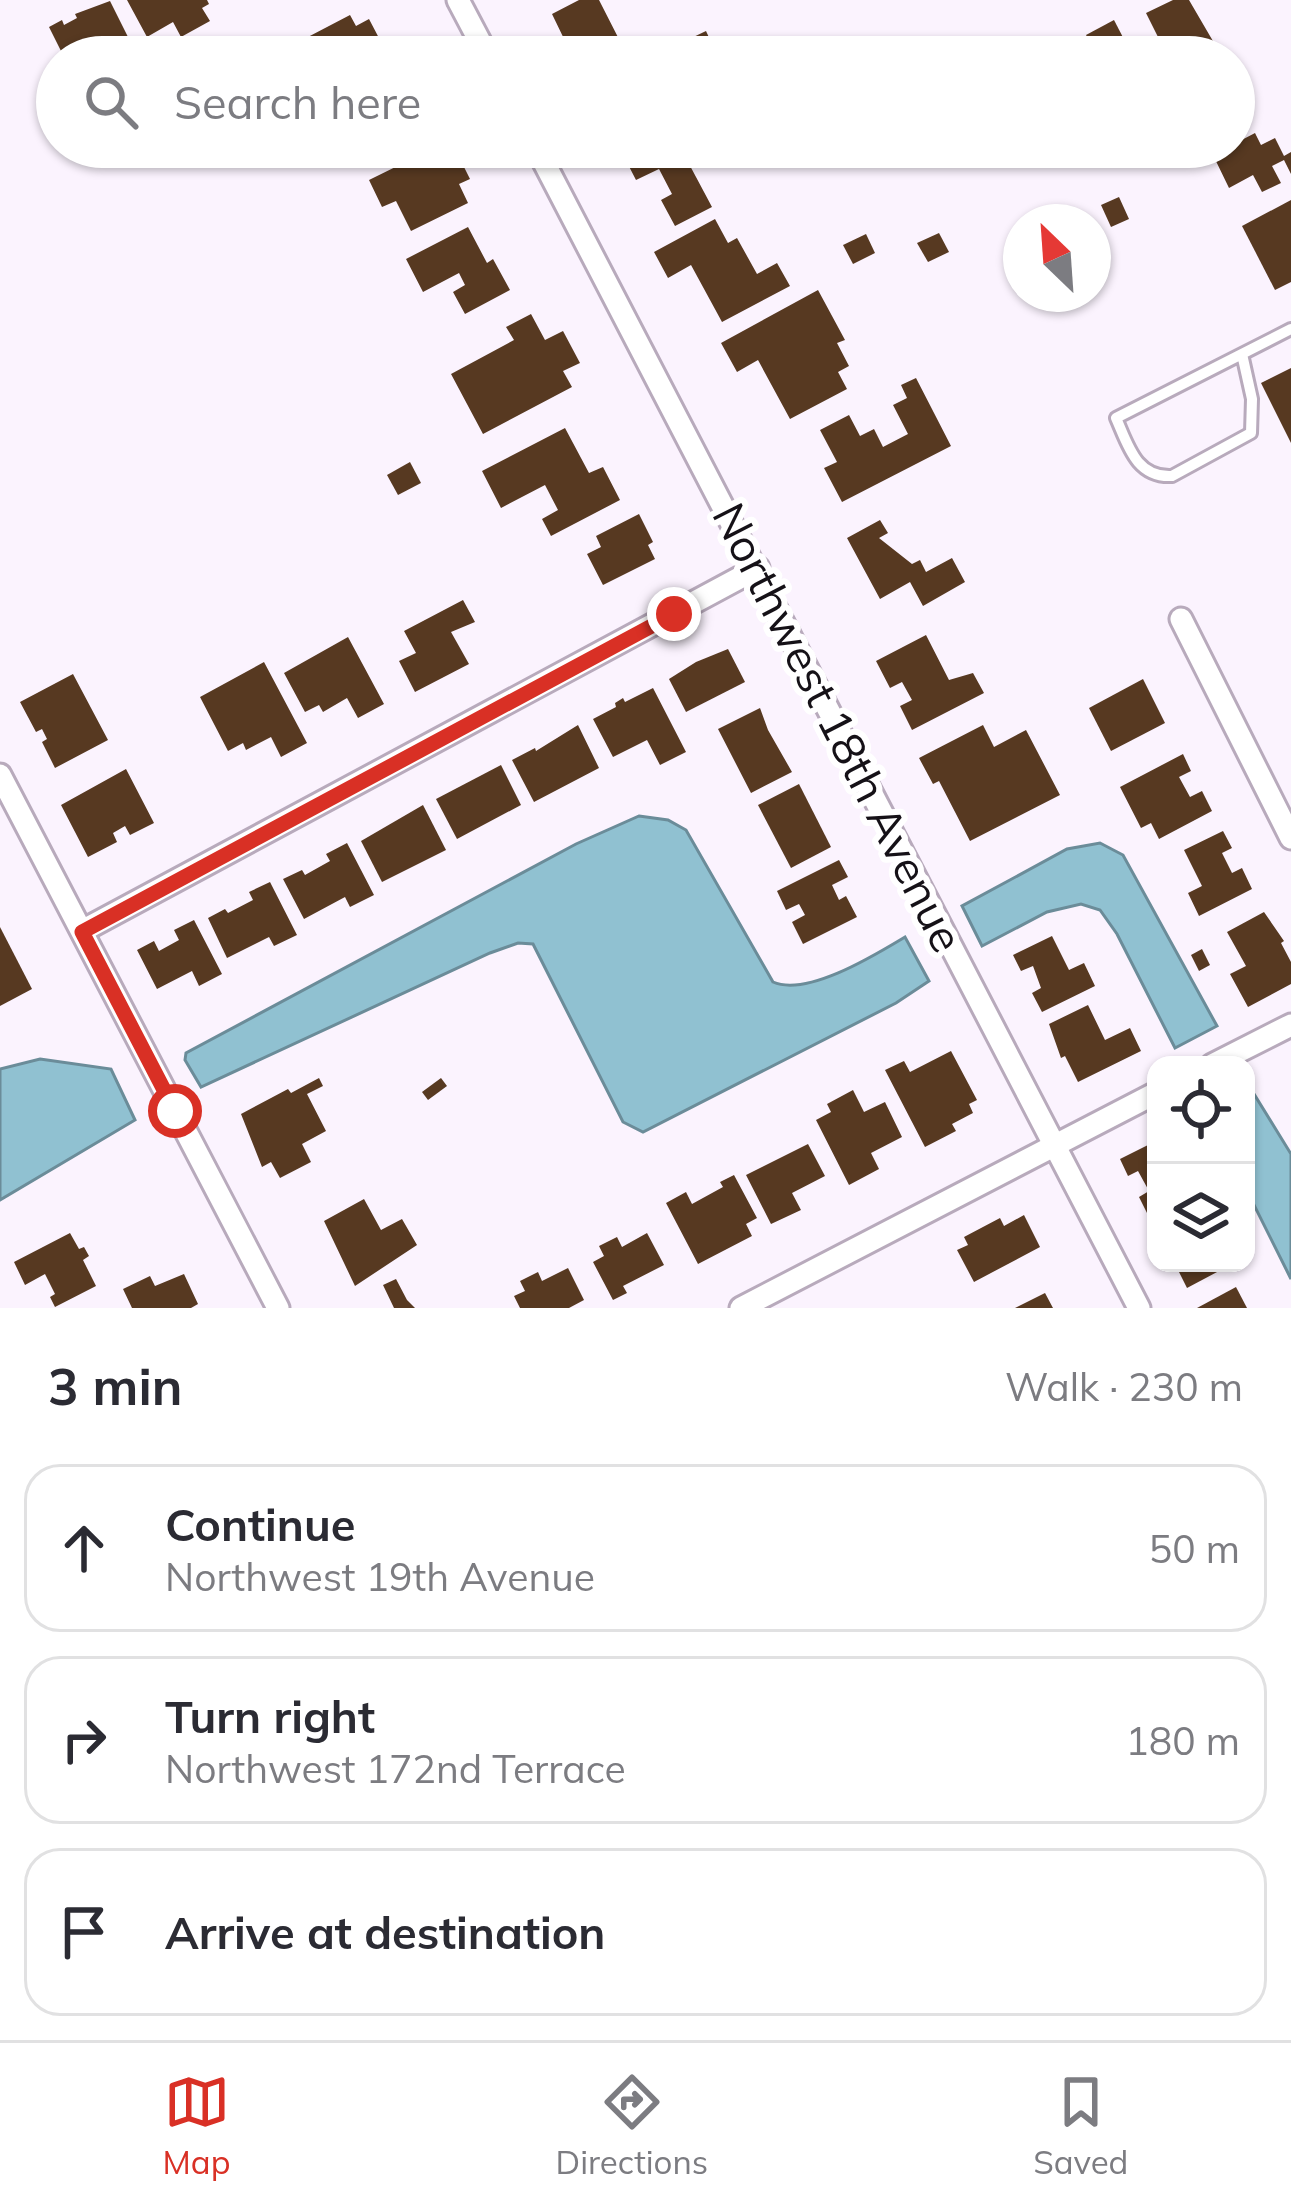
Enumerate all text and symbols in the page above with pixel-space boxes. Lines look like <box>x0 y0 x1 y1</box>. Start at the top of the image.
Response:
search box <box>36 36 1255 168</box>
icon: search <box>78 69 144 135</box>
text: Search here <box>174 74 421 130</box>
north arrow <box>1003 204 1111 312</box>
street label: Northwest 18th Avenue <box>701 493 977 961</box>
route end <box>647 587 701 641</box>
map controls <box>1147 1056 1255 1272</box>
button: locate <box>1147 1056 1255 1164</box>
route start <box>148 1084 202 1138</box>
button: layers <box>1147 1164 1255 1272</box>
text: 3 min <box>48 1354 183 1418</box>
text: Walk · 230 m <box>1005 1362 1243 1411</box>
text: Continue <box>165 1496 355 1552</box>
icon: ahead <box>51 1515 117 1581</box>
text: 50 m <box>1149 1524 1240 1573</box>
text: Northwest 19th Avenue <box>165 1552 595 1601</box>
text: Turn right <box>165 1688 375 1744</box>
icon: right <box>51 1707 117 1773</box>
text: 180 m <box>1125 1716 1240 1765</box>
text: Northwest 172nd Terrace <box>165 1744 626 1793</box>
icon: arrive <box>51 1899 117 1965</box>
text: Arrive at destination <box>165 1904 605 1960</box>
tab: Map <box>163 2069 230 2182</box>
tab: Directions <box>556 2069 708 2182</box>
tab: Saved <box>1033 2069 1128 2182</box>

